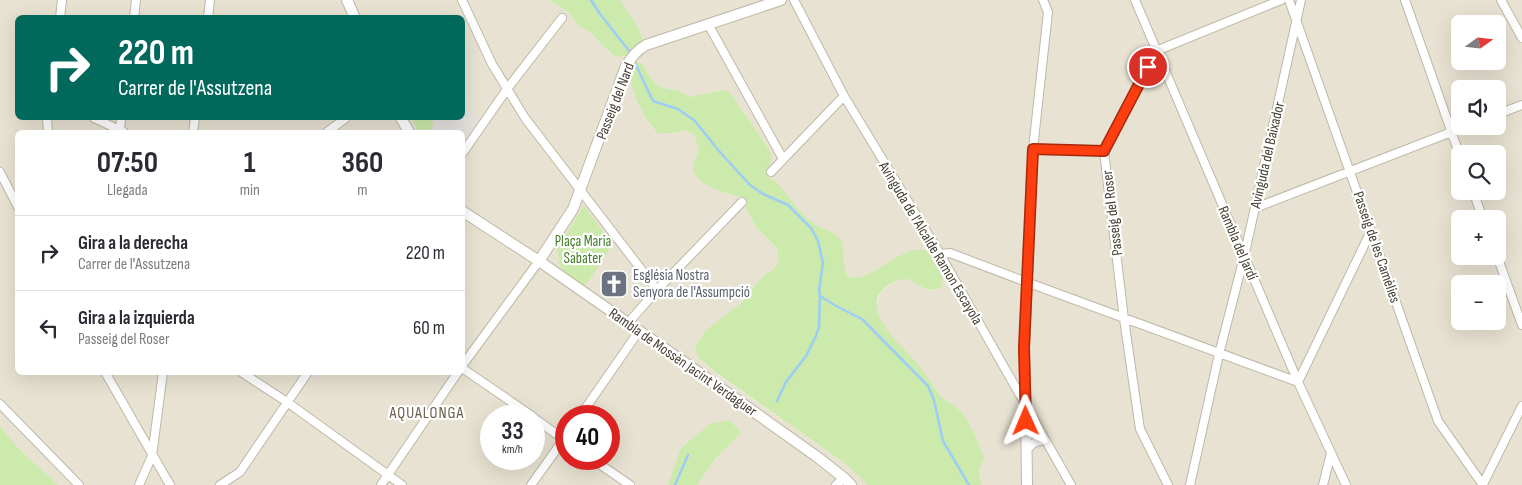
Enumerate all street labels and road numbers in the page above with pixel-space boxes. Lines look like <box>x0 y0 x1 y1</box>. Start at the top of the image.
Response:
street label: Passeig del Nard <box>592 60 639 142</box>
street label: Avinguda del Baixador <box>1246 99 1289 211</box>
street label: Avinguda de l'Alcalde Ramon Escayola <box>874 157 987 328</box>
street label: Passeig del Roser <box>1098 168 1127 257</box>
street label: Passeig de les Camèlies <box>1349 189 1405 305</box>
street label: Rambla del Jardí <box>1213 203 1262 283</box>
street label: Rambla de Mossèn Jacint Verdaguer <box>605 304 761 421</box>

